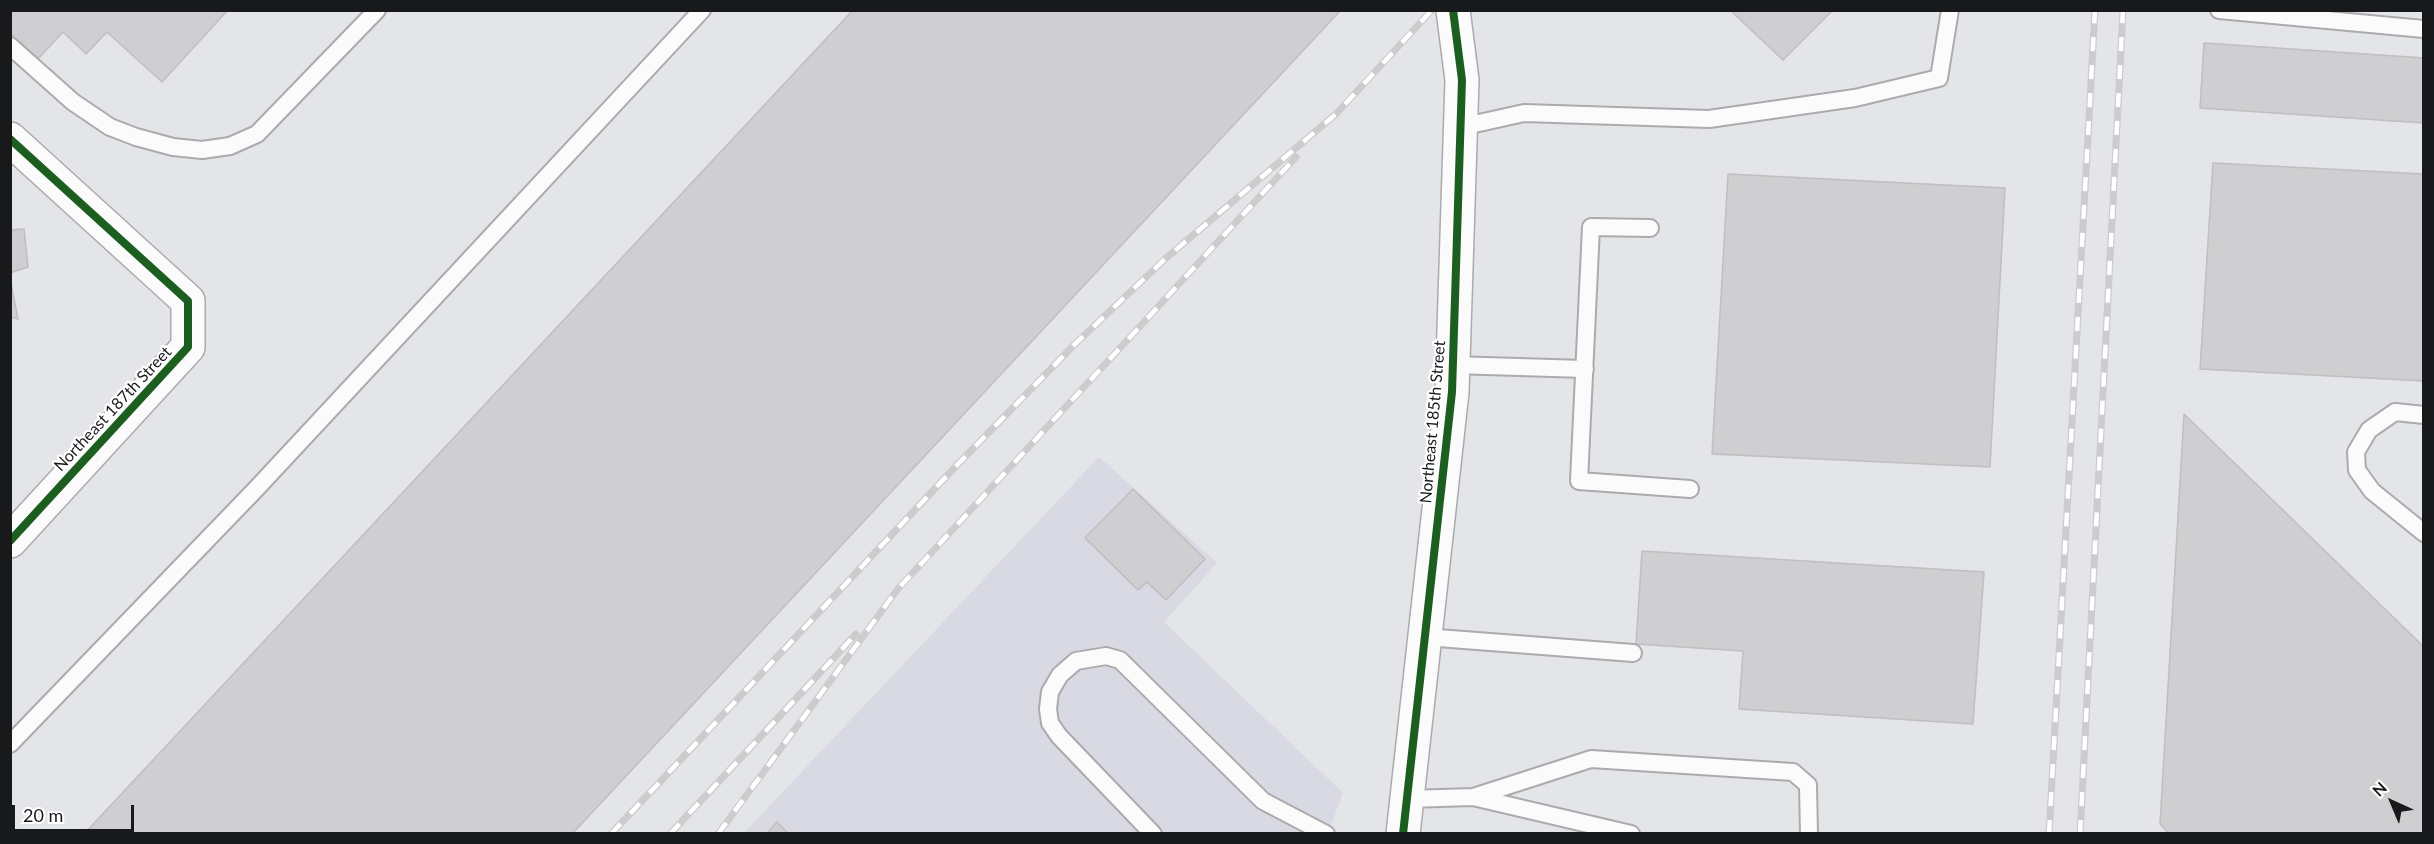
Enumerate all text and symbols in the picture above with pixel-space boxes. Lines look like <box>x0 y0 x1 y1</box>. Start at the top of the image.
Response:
street label: Northeast 185th Street <box>1416 340 1450 504</box>
street label: Northeast 187th Street <box>50 343 176 475</box>
north arrow <box>2362 772 2422 832</box>
text: N <box>2368 778 2390 800</box>
scale bar <box>15 793 136 831</box>
text: 20 m <box>23 804 63 826</box>

